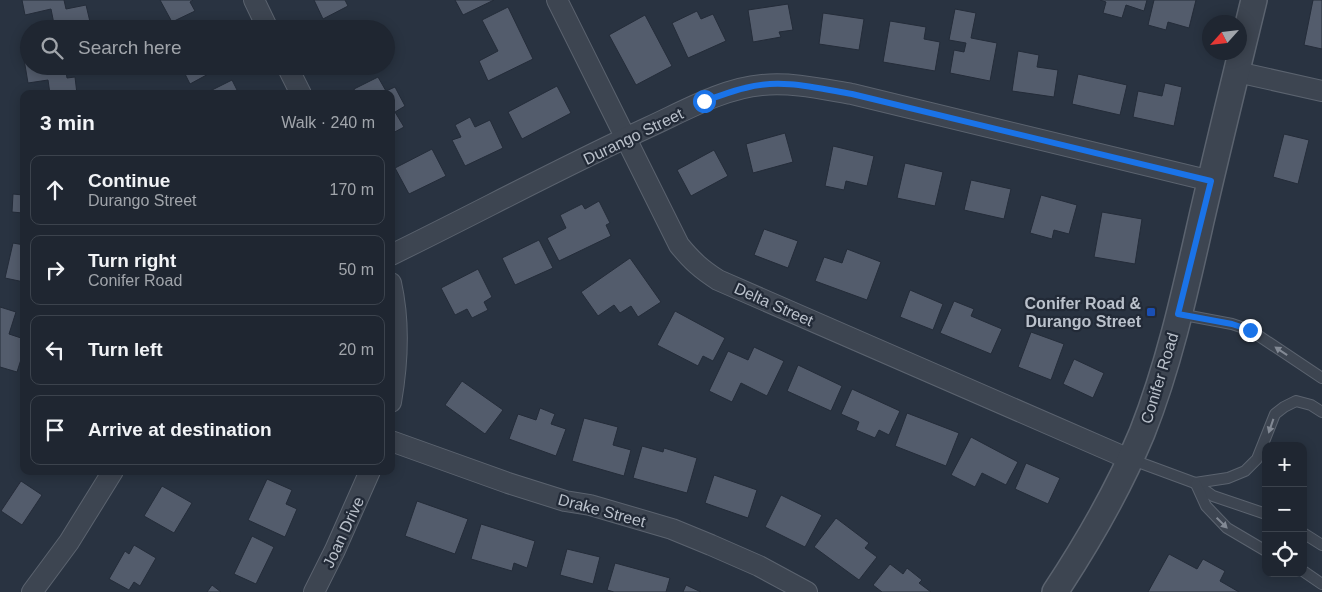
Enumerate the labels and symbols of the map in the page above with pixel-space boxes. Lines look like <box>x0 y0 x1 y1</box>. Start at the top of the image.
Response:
north arrow <box>1202 15 1247 60</box>
route start <box>693 90 716 113</box>
street label: Durango Street <box>581 105 686 168</box>
street label: Delta Street <box>732 280 816 330</box>
place label: Conifer Road & Durango Street <box>1025 295 1142 330</box>
marker: Conifer Road & Durango Street <box>1145 306 1157 318</box>
route end <box>1239 319 1262 342</box>
street label: Conifer Road <box>1138 331 1181 426</box>
one-way arrow <box>1275 346 1288 355</box>
one-way arrow <box>1267 419 1274 434</box>
street label: Drake Street <box>556 491 648 530</box>
street label: Joan Drive <box>320 494 367 570</box>
one-way arrow <box>1216 517 1228 529</box>

